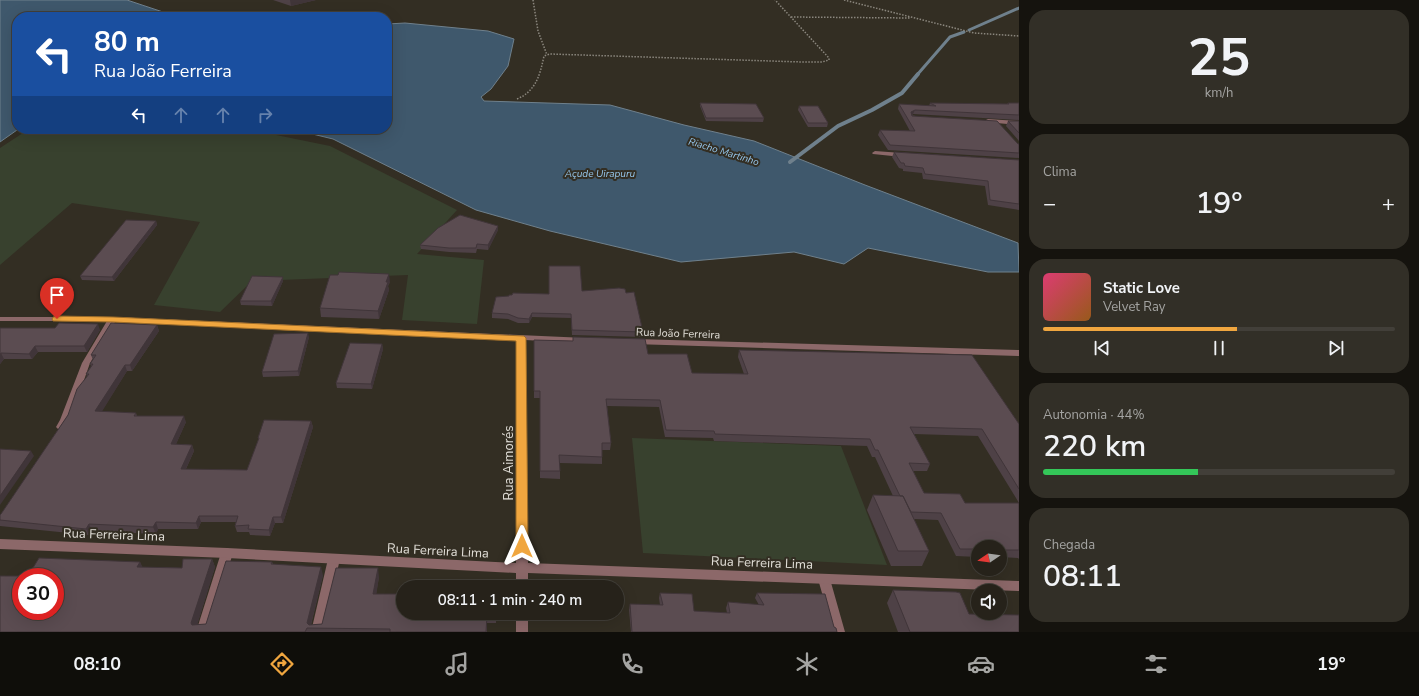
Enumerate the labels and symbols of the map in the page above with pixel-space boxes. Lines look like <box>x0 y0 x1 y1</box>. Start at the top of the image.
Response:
water label: Riacho Martinho <box>687 135 761 169</box>
water label: Açude Uirapuru <box>564 167 636 181</box>
pin <box>40 278 74 319</box>
street label: Rua João Ferreira <box>636 325 721 342</box>
street label: Rua Aimorés <box>500 426 518 500</box>
street label: Rua Ferreira Lima <box>63 524 165 546</box>
position arrow <box>501 525 543 567</box>
street label: Rua Ferreira Lima <box>386 539 489 563</box>
north arrow <box>971 540 1007 576</box>
street label: Rua Ferreira Lima <box>711 552 813 574</box>
speed limit sign: 30 <box>12 568 64 620</box>

